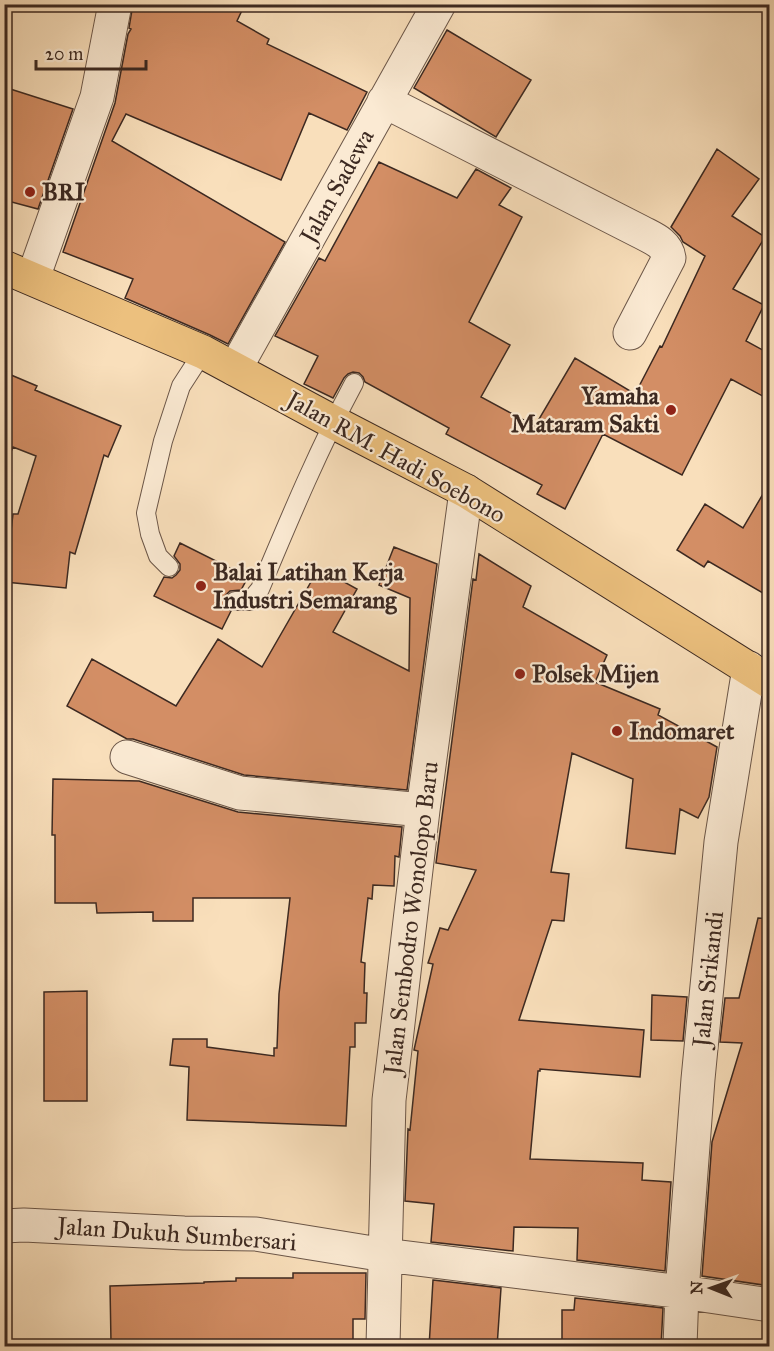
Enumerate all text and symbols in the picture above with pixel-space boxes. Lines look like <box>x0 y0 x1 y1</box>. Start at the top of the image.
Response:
scale bar <box>36 33 146 71</box>
text: 20 m <box>45 43 83 65</box>
street label: Jalan Sadewa <box>292 123 381 251</box>
place label: BRI <box>42 177 85 207</box>
marker: BRI <box>23 185 37 199</box>
place label: Yamaha Mataram Sakti <box>511 381 660 439</box>
street label: Jalan RM. Hadi Soebono <box>279 383 511 530</box>
marker: Yamaha Mataram Sakti <box>664 403 678 417</box>
place label: Balai Latihan Kerja Industri Semarang <box>213 557 405 615</box>
marker: Balai Latihan Kerja Industri Semarang <box>194 579 208 593</box>
place label: Polsek Mijen <box>532 659 659 689</box>
marker: Polsek Mijen <box>513 667 527 681</box>
place label: Indomaret <box>629 716 735 746</box>
marker: Indomaret <box>610 724 624 738</box>
street label: Jalan Sembodro Wonolopo Baru <box>377 759 445 1079</box>
street label: Jalan Srikandi <box>686 909 730 1051</box>
street label: Jalan Dukuh Sumbersari <box>53 1210 298 1257</box>
north arrow <box>681 1258 741 1318</box>
text: N <box>687 1280 706 1295</box>

